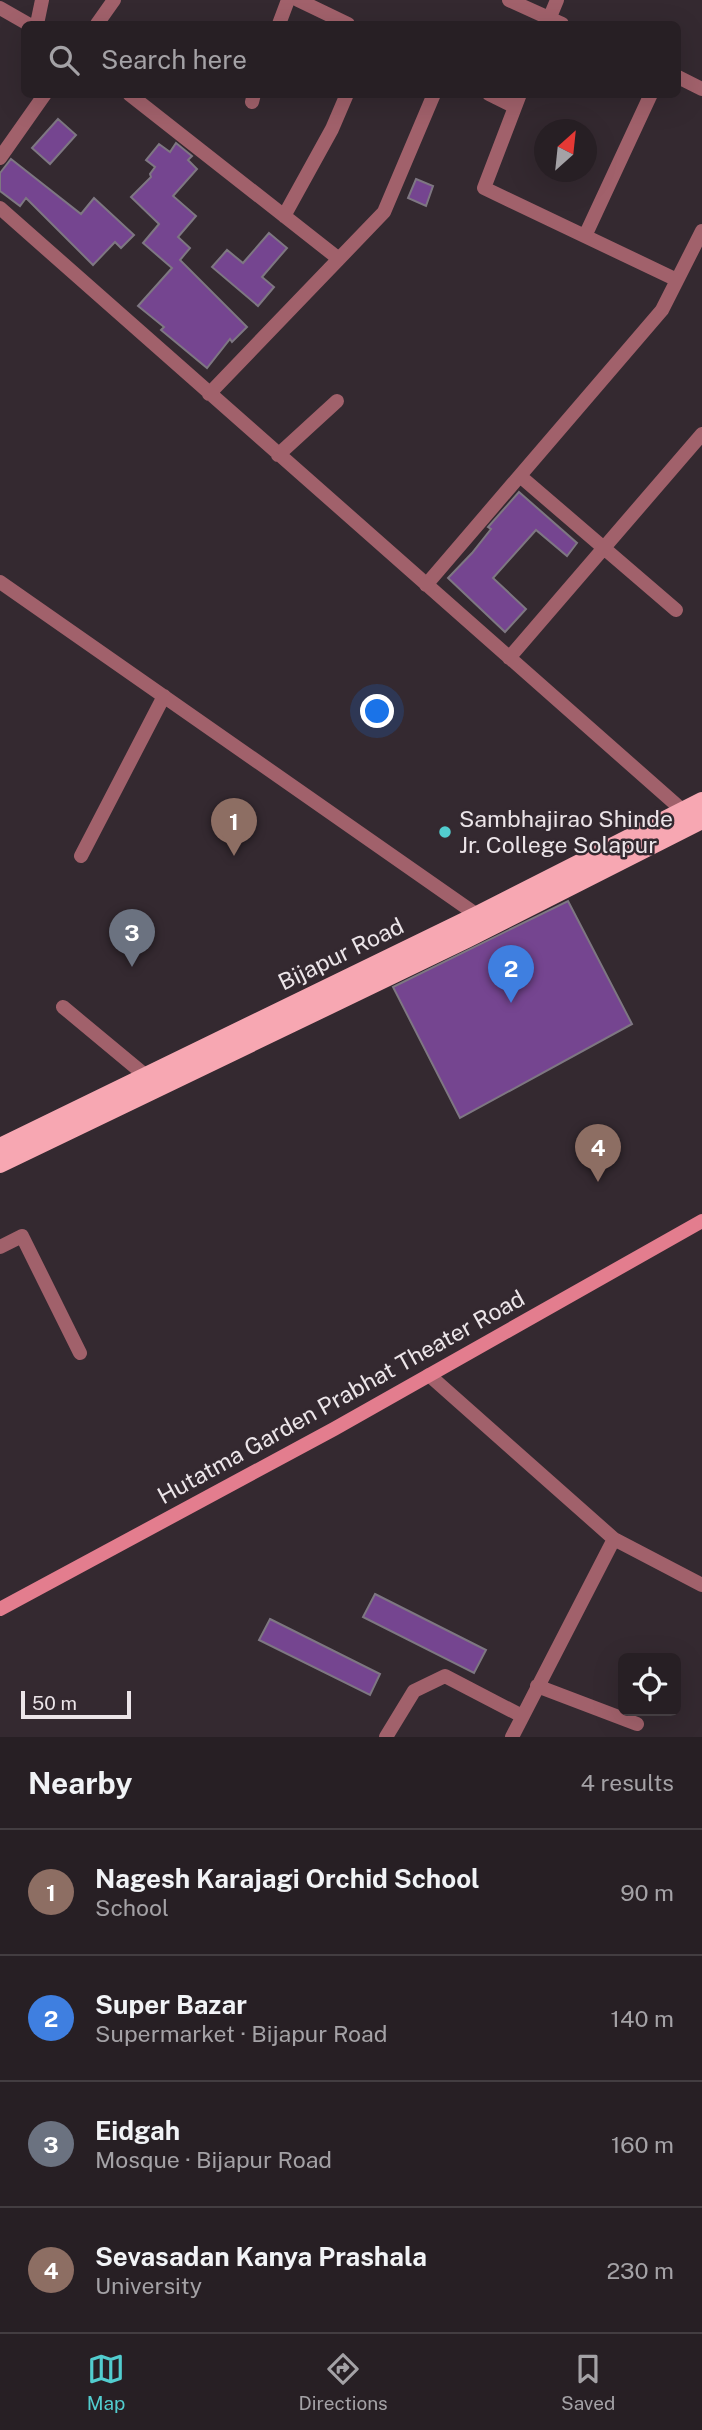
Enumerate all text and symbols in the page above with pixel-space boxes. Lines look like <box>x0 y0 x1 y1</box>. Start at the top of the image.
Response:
search box <box>21 21 681 98</box>
icon: search <box>45 41 83 79</box>
text: Search here <box>101 44 247 75</box>
north arrow <box>534 119 597 182</box>
your location <box>360 694 394 728</box>
pin: 1 <box>211 798 257 856</box>
place label: Sambhajirao Shinde Jr. College Solapur <box>459 805 673 858</box>
marker: Sambhajirao Shinde Jr. College Solapur <box>437 824 453 840</box>
pin: 3 <box>109 909 155 967</box>
street label: Bijapur Road <box>274 912 408 996</box>
pin: 2 <box>488 945 534 1003</box>
pin: 4 <box>575 1124 621 1182</box>
street label: Hutatma Garden Prabhat Theater Road <box>152 1284 529 1509</box>
map controls <box>618 1653 681 1716</box>
button: locate <box>618 1653 681 1716</box>
scale bar <box>21 1688 131 1720</box>
text: 50 m <box>32 1692 77 1714</box>
text: Nearby <box>28 1765 132 1801</box>
text: 4 results <box>580 1769 674 1796</box>
text: Nagesh Karajagi Orchid School <box>95 1863 480 1894</box>
text: 1 <box>46 1879 56 1906</box>
text: 90 m <box>620 1879 674 1906</box>
text: School <box>95 1894 169 1921</box>
text: Super Bazar <box>95 1989 247 2020</box>
text: 2 <box>44 2005 58 2032</box>
text: 140 m <box>611 2005 674 2032</box>
text: Supermarket · Bijapur Road <box>95 2020 387 2047</box>
text: Eidgah <box>95 2115 180 2146</box>
text: 3 <box>43 2131 59 2158</box>
text: 160 m <box>611 2131 674 2158</box>
text: Mosque · Bijapur Road <box>95 2146 332 2173</box>
text: Sevasadan Kanya Prashala <box>95 2241 427 2272</box>
text: 4 <box>43 2257 59 2284</box>
text: 230 m <box>606 2257 674 2284</box>
text: University <box>95 2272 202 2299</box>
tab: Map <box>87 2350 125 2414</box>
tab: Directions <box>298 2350 388 2414</box>
tab: Saved <box>561 2350 615 2414</box>

